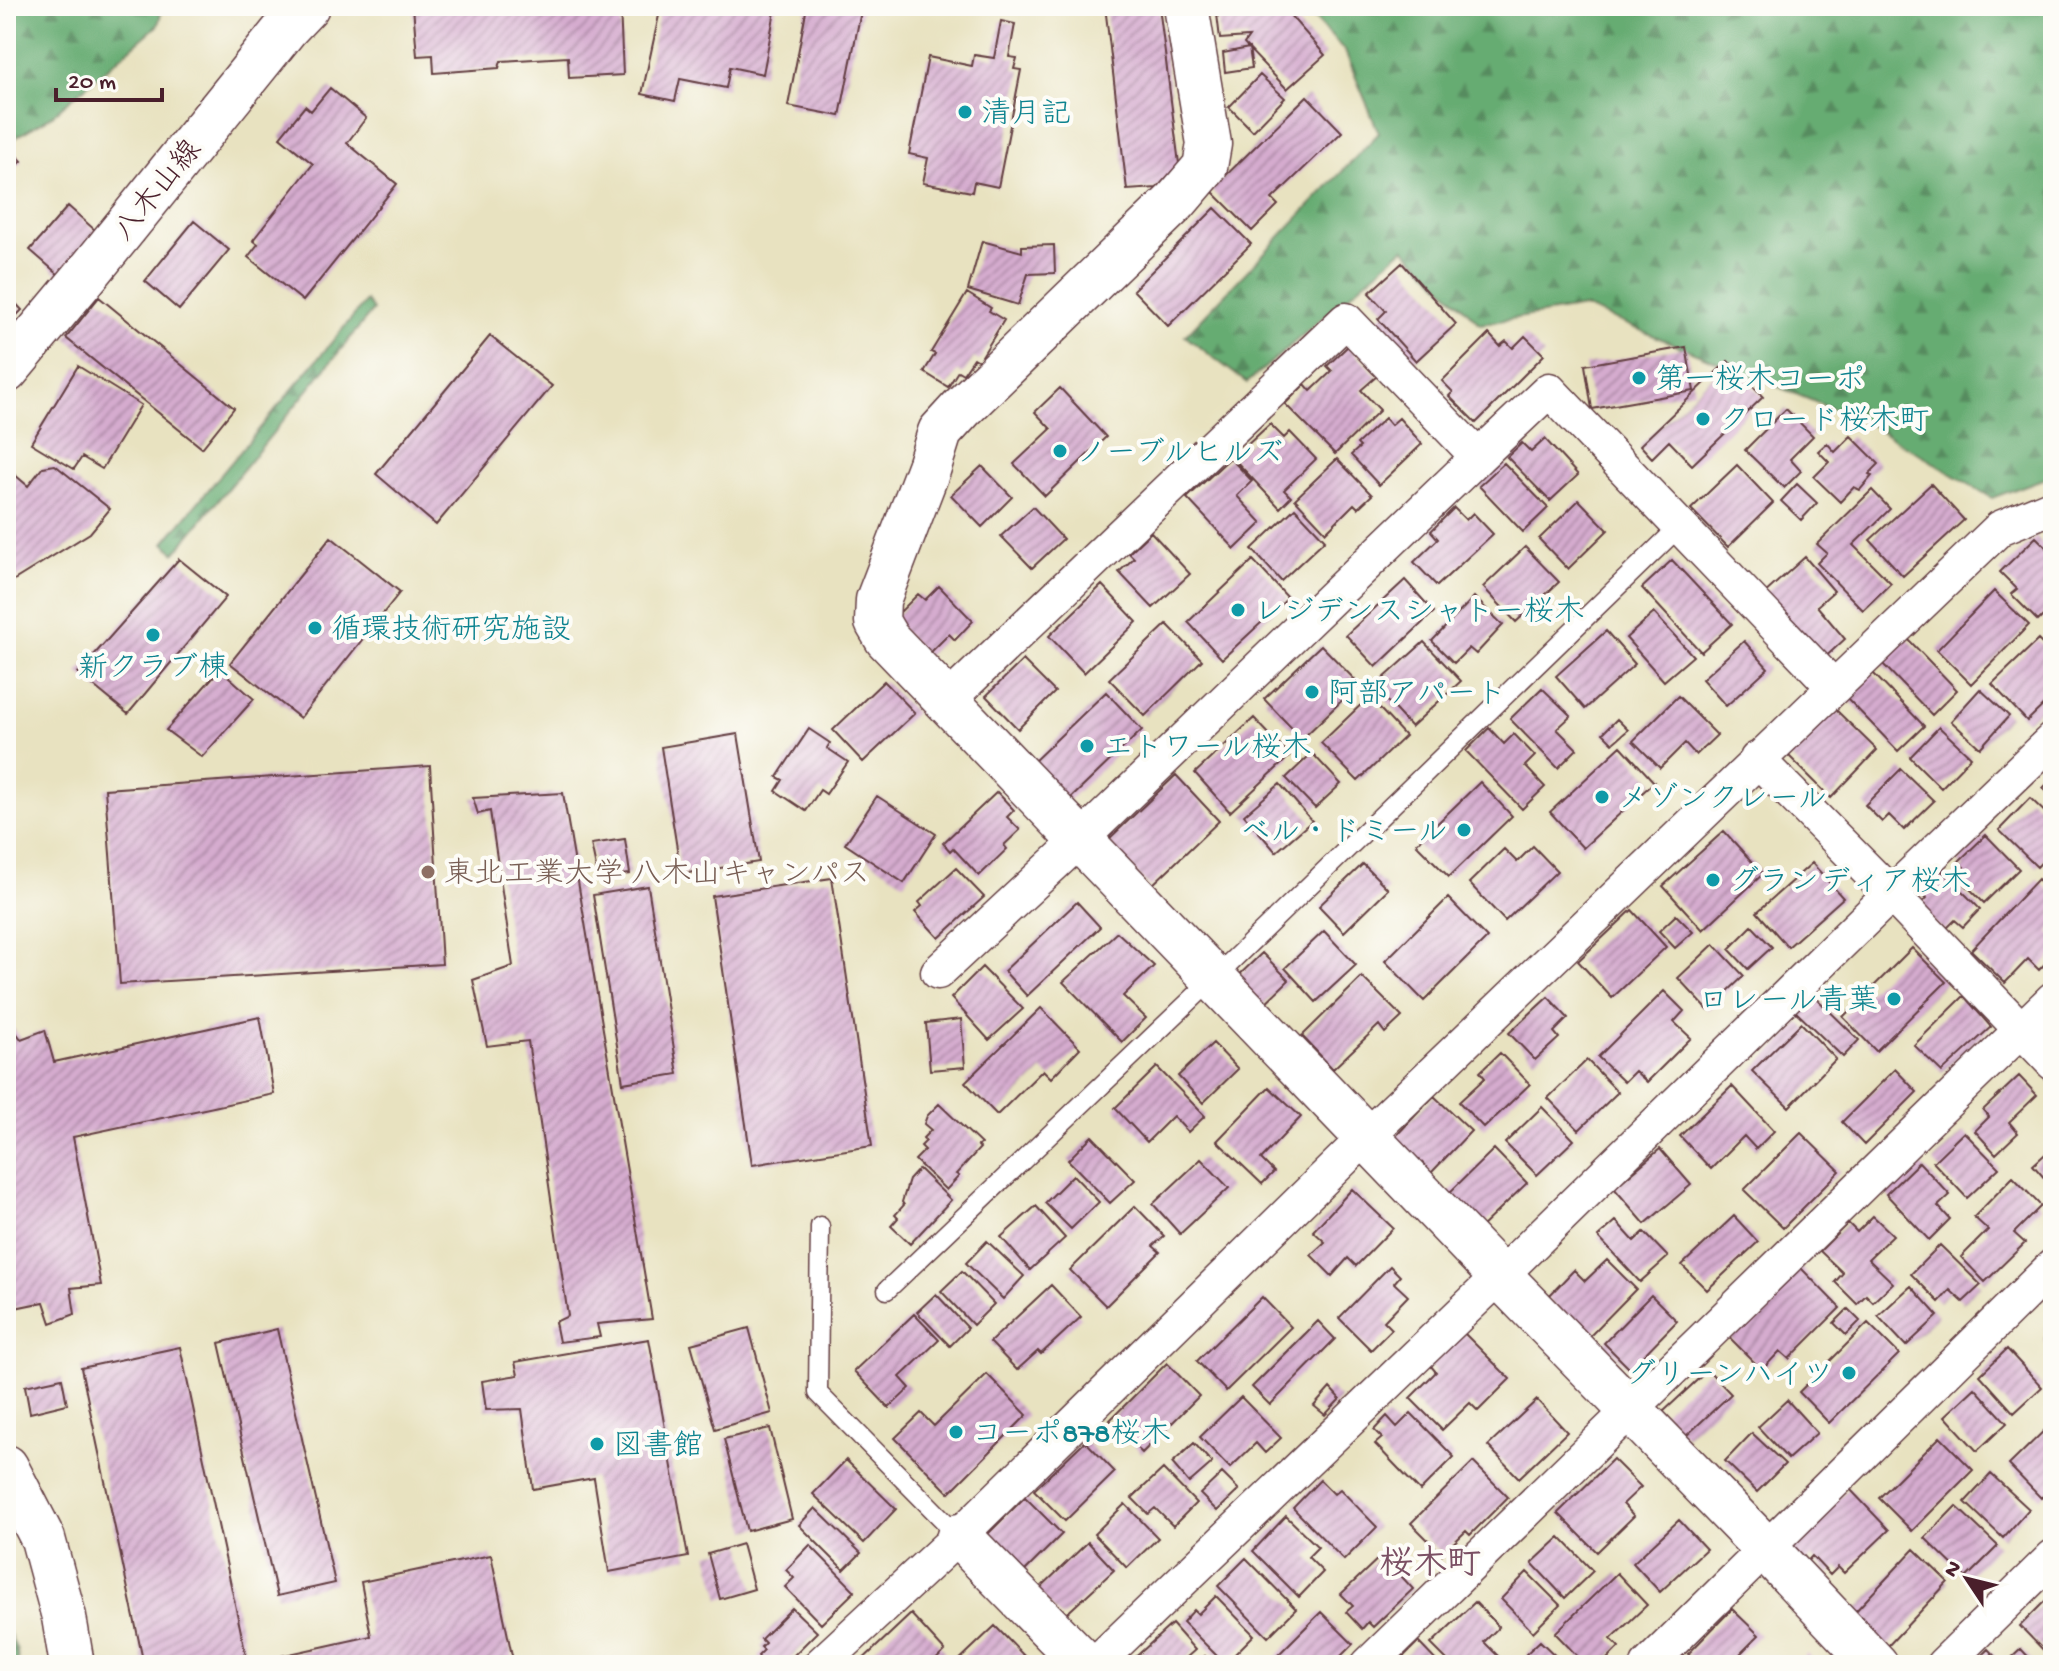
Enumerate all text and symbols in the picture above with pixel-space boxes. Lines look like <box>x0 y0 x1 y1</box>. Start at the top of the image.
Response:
scale bar <box>56 52 162 102</box>
text: 20 m <box>68 69 116 98</box>
place label: 清月記 <box>981 97 1071 134</box>
marker: 清月記 <box>956 103 974 121</box>
street label: 八木山線 <box>107 133 211 249</box>
place label: 第一桜木コーポ <box>1655 363 1865 400</box>
marker: 第一桜木コーポ <box>1630 369 1648 387</box>
place label: クロード桜木町 <box>1719 404 1929 441</box>
marker: クロード桜木町 <box>1694 410 1712 428</box>
place label: ノーブルヒルズ <box>1076 437 1283 473</box>
marker: ノーブルヒルズ <box>1051 442 1069 460</box>
place label: レジデンスシャトー桜木 <box>1254 595 1584 632</box>
marker: レジデンスシャトー桜木 <box>1229 601 1247 619</box>
place label: 循環技術研究施設 <box>331 613 571 650</box>
marker: 循環技術研究施設 <box>306 619 324 637</box>
marker: 新クラブ棟 <box>144 626 162 644</box>
place label: 新クラブ棟 <box>78 651 228 688</box>
place label: 阿部アパート <box>1328 678 1506 714</box>
marker: 阿部アパート <box>1303 683 1321 701</box>
place label: エトワール桜木 <box>1103 731 1311 768</box>
marker: エトワール桜木 <box>1078 737 1096 755</box>
place label: メゾンクレール <box>1618 782 1827 819</box>
marker: メゾンクレール <box>1593 788 1611 806</box>
place label: ベル・ドミール <box>1240 817 1448 852</box>
marker: ベル・ドミール <box>1455 821 1473 839</box>
place label: 東北工業大学 八木山キャンパス <box>444 857 870 894</box>
marker: 東北工業大学 八木山キャンパス <box>419 863 437 881</box>
place label: グランディア桜木 <box>1729 865 1971 902</box>
marker: グランディア桜木 <box>1704 871 1722 889</box>
place label: ロレール青葉 <box>1699 984 1878 1021</box>
marker: ロレール青葉 <box>1885 990 1903 1008</box>
place label: グリーンハイツ <box>1626 1358 1833 1395</box>
marker: グリーンハイツ <box>1840 1364 1858 1382</box>
place label: コーポ878桜木 <box>972 1417 1170 1454</box>
marker: コーポ878桜木 <box>947 1423 965 1441</box>
place label: 図書館 <box>613 1429 703 1466</box>
marker: 図書館 <box>588 1435 606 1453</box>
north arrow <box>1927 1539 2007 1619</box>
district label: 桜木町 <box>1379 1544 1481 1587</box>
text: N <box>1939 1556 1969 1583</box>

